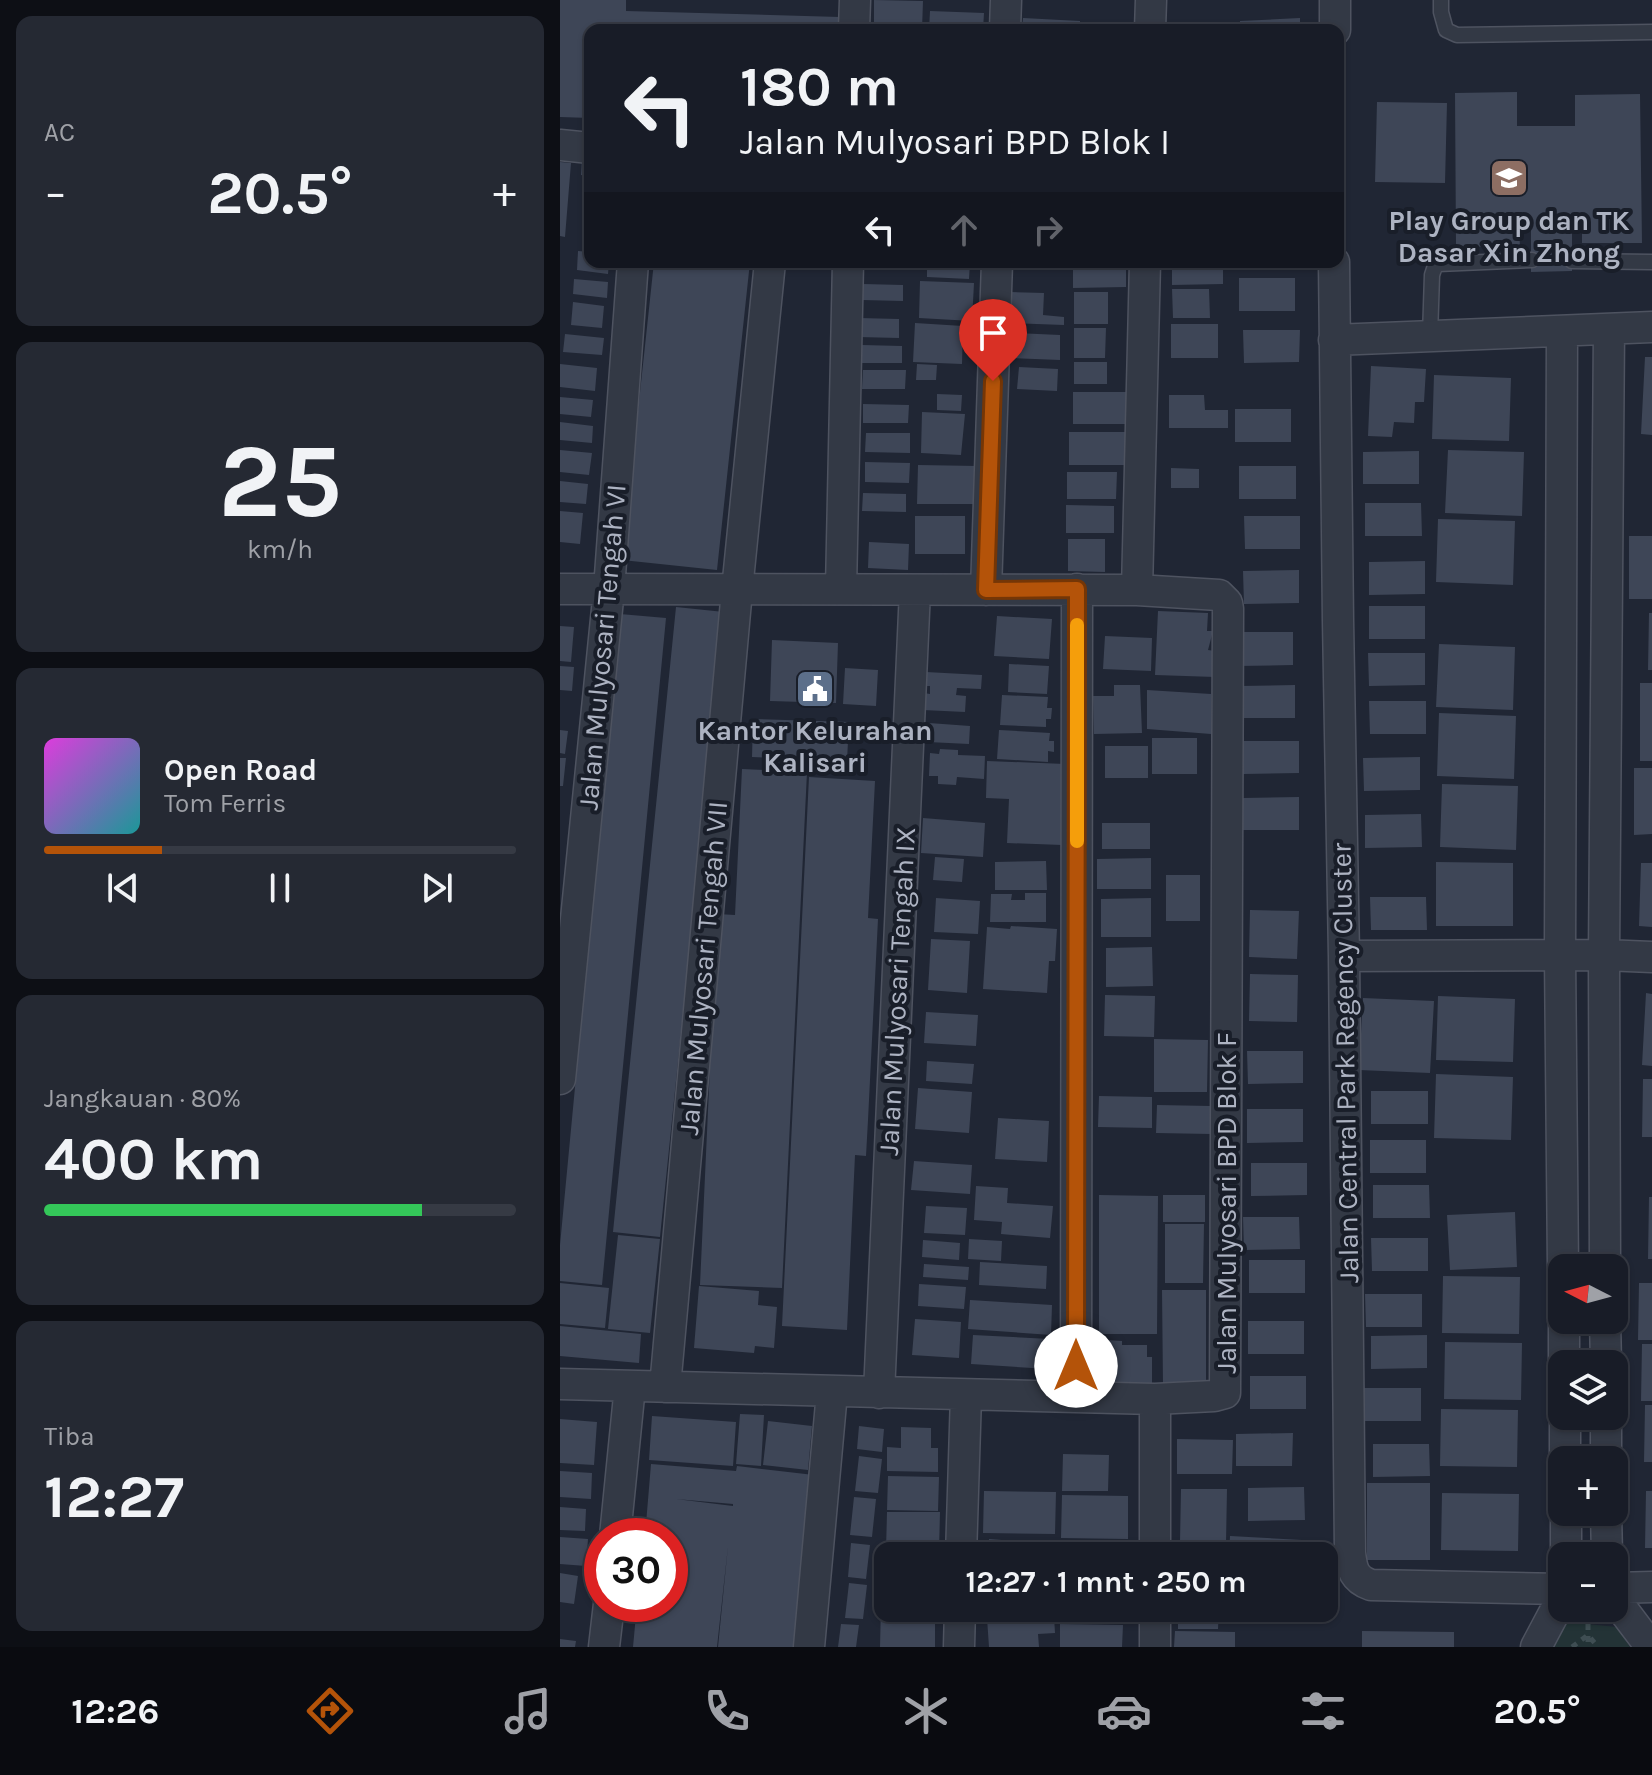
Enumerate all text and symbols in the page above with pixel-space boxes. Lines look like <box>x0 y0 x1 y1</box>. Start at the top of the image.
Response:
text: 180 m <box>740 54 899 119</box>
icon: left <box>608 56 712 160</box>
text: AC <box>44 117 75 148</box>
text: Jalan Mulyosari BPD Blok I <box>740 121 1170 163</box>
school or university icon: Play Group dan TK Dasar Xin Zhong <box>1488 157 1530 199</box>
text: 20.5° <box>207 158 353 228</box>
text: − <box>44 167 67 218</box>
text: + <box>493 167 516 218</box>
place label: Play Group dan TK Dasar Xin Zhong <box>1388 204 1630 269</box>
icon: left <box>858 208 902 252</box>
icon: ahead <box>942 208 986 252</box>
icon: right <box>1026 208 1070 252</box>
pin <box>959 299 1027 381</box>
icon: arrive <box>971 311 1015 355</box>
text: 25 <box>218 421 342 542</box>
street label: Jalan Mulyosari Tengah VI <box>571 483 633 811</box>
text: km/h <box>247 534 313 565</box>
public building icon: Kantor Kelurahan Kalisari <box>794 668 836 710</box>
place label: Kantor Kelurahan Kalisari <box>698 714 932 779</box>
text: Open Road <box>164 752 317 788</box>
text: Tom Ferris <box>164 788 286 819</box>
street label: Jalan Mulyosari Tengah VII <box>672 800 734 1136</box>
street label: Jalan Mulyosari Tengah IX <box>872 826 922 1156</box>
street label: Jalan Central Park Regency Cluster <box>1325 842 1365 1283</box>
icon: previous <box>101 866 145 910</box>
icon: pause <box>258 866 302 910</box>
icon: next <box>415 866 459 910</box>
street label: Jalan Mulyosari BPD Blok F <box>1210 1032 1243 1374</box>
text: Jangkauan · 80% <box>44 1083 241 1114</box>
text: 400 km <box>44 1124 263 1194</box>
north arrow <box>1548 1254 1628 1334</box>
map controls <box>1548 1254 1628 1622</box>
position arrow <box>1034 1324 1118 1408</box>
button: layers <box>1548 1350 1628 1430</box>
text: Tiba <box>44 1421 94 1452</box>
button: + <box>1548 1446 1628 1526</box>
text: 12:27 <box>44 1462 184 1532</box>
speed limit sign: 30 <box>584 1518 688 1622</box>
button: − <box>1548 1542 1628 1622</box>
text: 12:27 · 1 mnt · 250 m <box>965 1564 1247 1600</box>
icon: directions <box>302 1683 358 1739</box>
icon: music <box>500 1683 556 1739</box>
icon: phone <box>699 1683 755 1739</box>
icon: climate <box>898 1683 954 1739</box>
icon: car <box>1096 1683 1152 1739</box>
icon: filters <box>1295 1683 1351 1739</box>
text: 12:26 <box>71 1690 159 1732</box>
text: 20.5° <box>1493 1690 1581 1732</box>

